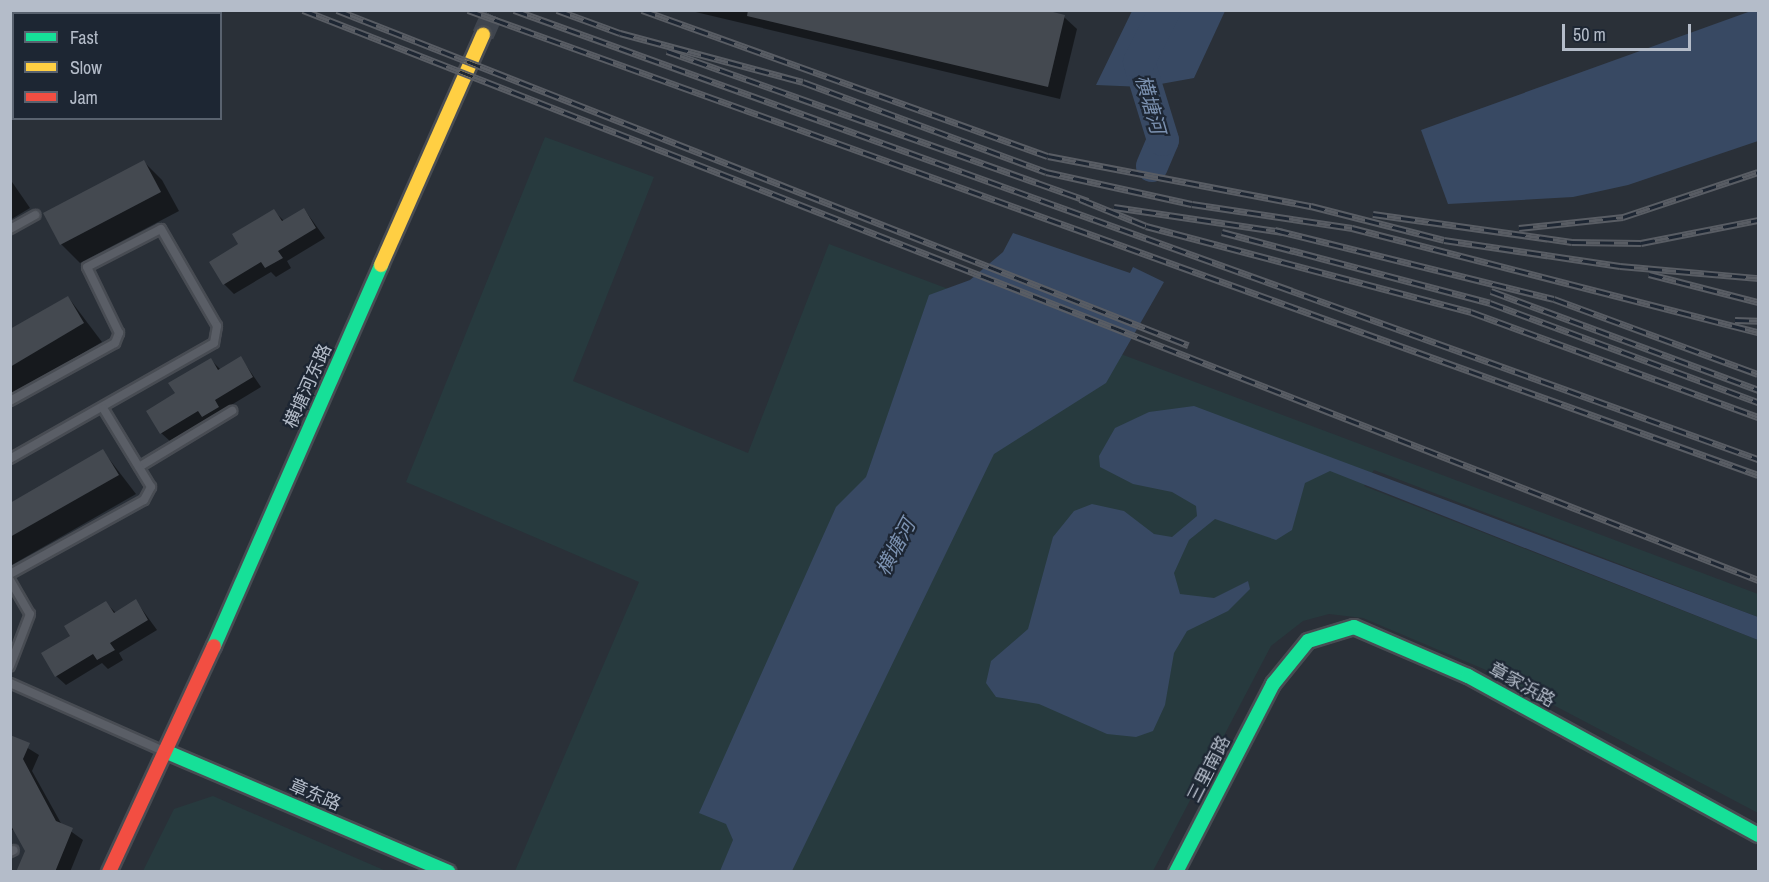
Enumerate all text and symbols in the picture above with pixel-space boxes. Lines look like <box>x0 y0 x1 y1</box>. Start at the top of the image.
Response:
legend <box>12 12 222 120</box>
scale bar <box>1565 12 1694 50</box>
text: 50 m <box>1573 22 1606 47</box>
text: Fast <box>70 25 98 50</box>
text: Slow <box>70 55 102 80</box>
water label: 横塘河 <box>1131 72 1171 136</box>
text: Jam <box>70 85 98 110</box>
street label: 横塘河东路 <box>280 340 336 432</box>
water label: 横塘河 <box>870 515 920 579</box>
street label: 章家浜路 <box>1485 658 1559 712</box>
street label: 三里南路 <box>1183 732 1235 806</box>
street label: 章东路 <box>286 775 344 815</box>

